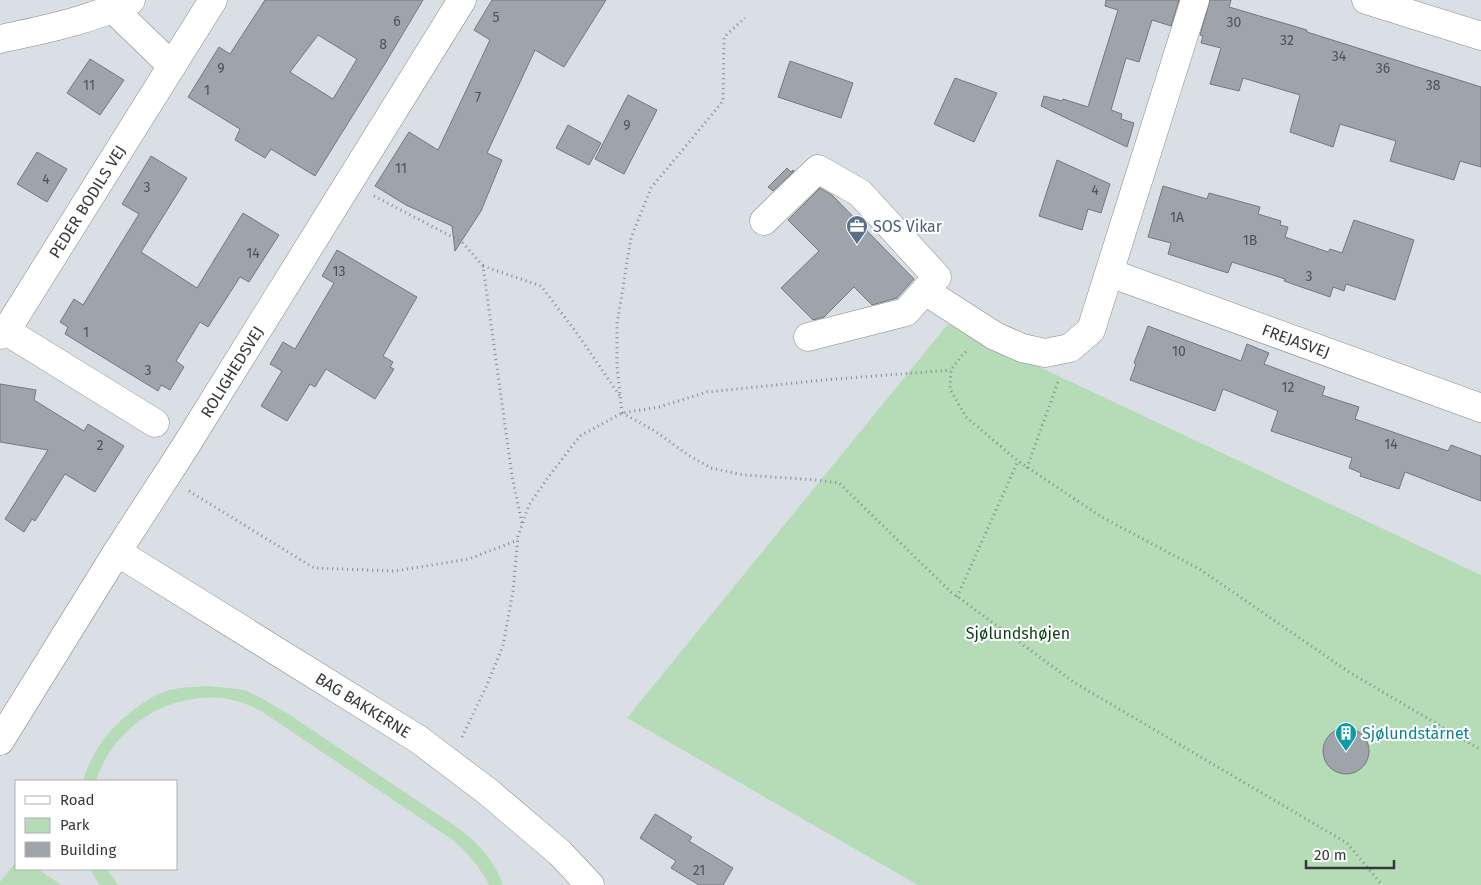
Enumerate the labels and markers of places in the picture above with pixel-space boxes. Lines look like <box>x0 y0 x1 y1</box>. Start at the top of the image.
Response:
office icon: SOS Vikar <box>845 214 869 245</box>
place label: SOS Vikar <box>873 217 943 236</box>
building icon: Sjølundstårnet <box>1334 721 1358 752</box>
place label: Sjølundstårnet <box>1362 724 1470 743</box>

